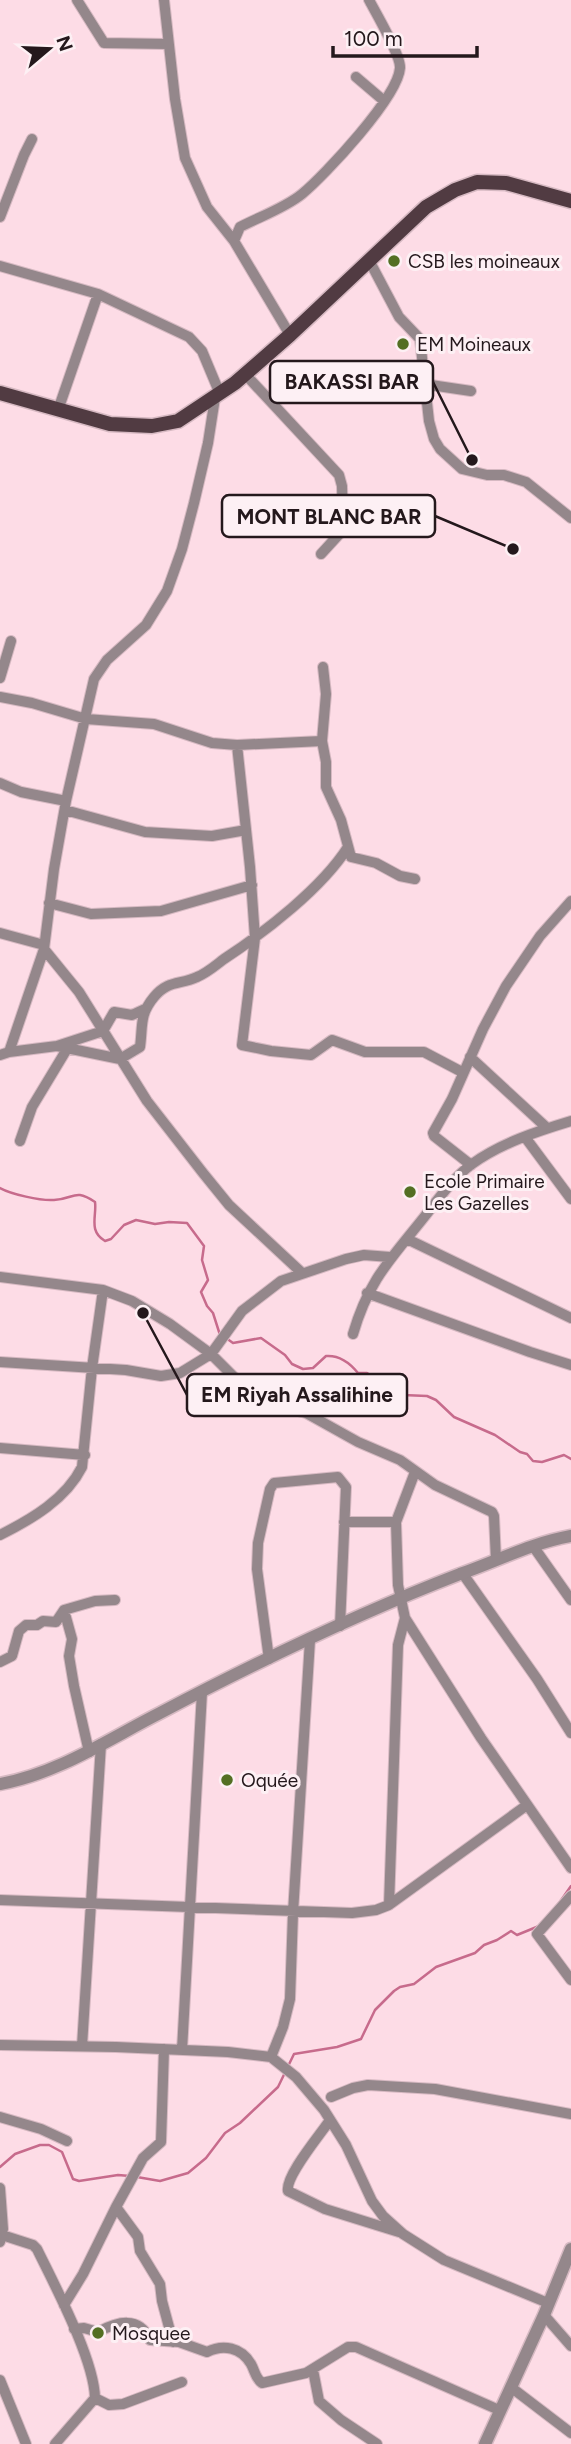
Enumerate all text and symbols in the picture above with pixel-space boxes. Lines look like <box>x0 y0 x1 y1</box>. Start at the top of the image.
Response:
north arrow <box>14 14 84 84</box>
scale bar <box>333 14 476 58</box>
text: 100 m <box>344 26 403 51</box>
text: N <box>51 33 78 54</box>
place label: CSB les moineaux <box>408 250 560 273</box>
marker: CSB les moineaux <box>386 253 402 269</box>
place label: EM Moineaux <box>417 333 531 356</box>
marker: EM Moineaux <box>395 336 411 352</box>
callout: BAKASSI BAR <box>270 361 433 403</box>
text: BAKASSI BAR <box>285 369 419 394</box>
callout: MONT BLANC BAR <box>222 495 435 537</box>
text: MONT BLANC BAR <box>237 504 422 529</box>
place label: Ecole Primaire Les Gazelles <box>424 1170 545 1215</box>
marker: Ecole Primaire Les Gazelles <box>402 1184 418 1200</box>
callout: EM Riyah Assalihine <box>187 1374 407 1416</box>
text: EM Riyah Assalihine <box>201 1382 393 1407</box>
place label: Oquée <box>241 1769 298 1792</box>
marker: Oquée <box>219 1772 235 1788</box>
place label: Mosquee <box>112 2322 190 2345</box>
marker: Mosquee <box>90 2325 106 2341</box>

